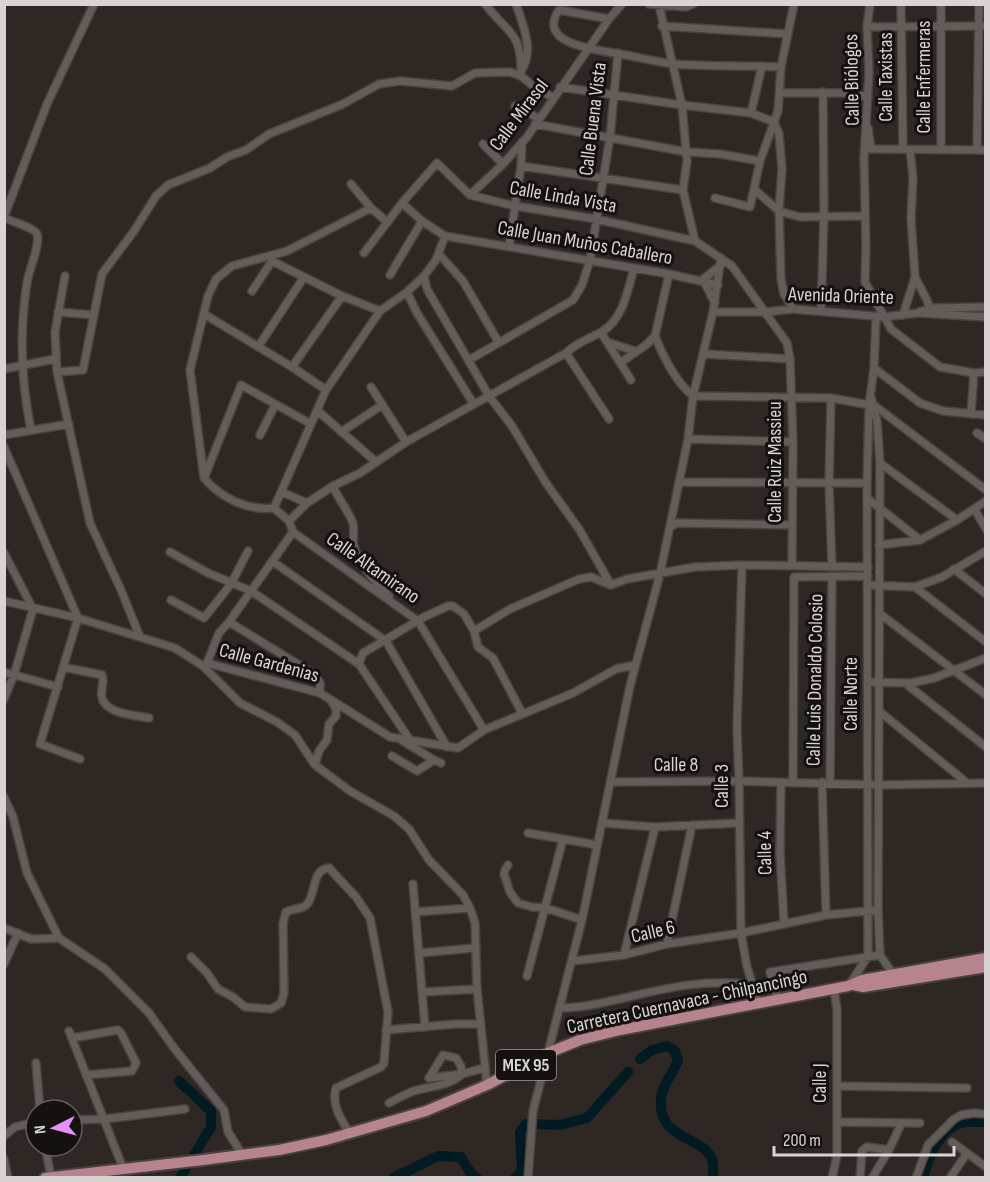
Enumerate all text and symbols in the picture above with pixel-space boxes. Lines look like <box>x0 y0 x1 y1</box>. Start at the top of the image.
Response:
street label: Calle Enfermeras <box>912 21 936 133</box>
street label: Calle Taxistas <box>874 32 898 122</box>
street label: Calle Biólogos <box>839 34 865 126</box>
street label: Calle Buena Vista <box>574 61 612 177</box>
street label: Calle Mirasol <box>484 74 554 156</box>
street label: Calle Linda Vista <box>508 176 618 218</box>
street label: Calle Juan Muños Caballero <box>496 216 674 270</box>
street label: Avenida Oriente <box>787 282 894 310</box>
street label: Calle Ruiz Massieu <box>763 401 787 523</box>
street label: Calle Altamirano <box>322 527 424 609</box>
street label: Calle Luis Donaldo Colosio <box>801 594 829 766</box>
street label: Calle Gardenias <box>217 638 321 688</box>
street label: Calle Norte <box>839 657 863 731</box>
street label: Calle 8 <box>654 753 698 777</box>
street label: Calle 3 <box>710 764 734 808</box>
street label: Calle 4 <box>753 831 777 875</box>
street label: Calle 6 <box>629 915 677 949</box>
street label: Carretera Cuernavaca - Chilpancingo <box>564 965 810 1039</box>
road number: MEX 95 <box>496 1050 556 1080</box>
street label: Calle J <box>808 1063 832 1103</box>
north arrow <box>24 1098 84 1158</box>
scale bar <box>774 1119 954 1157</box>
text: N <box>31 1124 50 1135</box>
text: 200 m <box>783 1130 821 1151</box>

